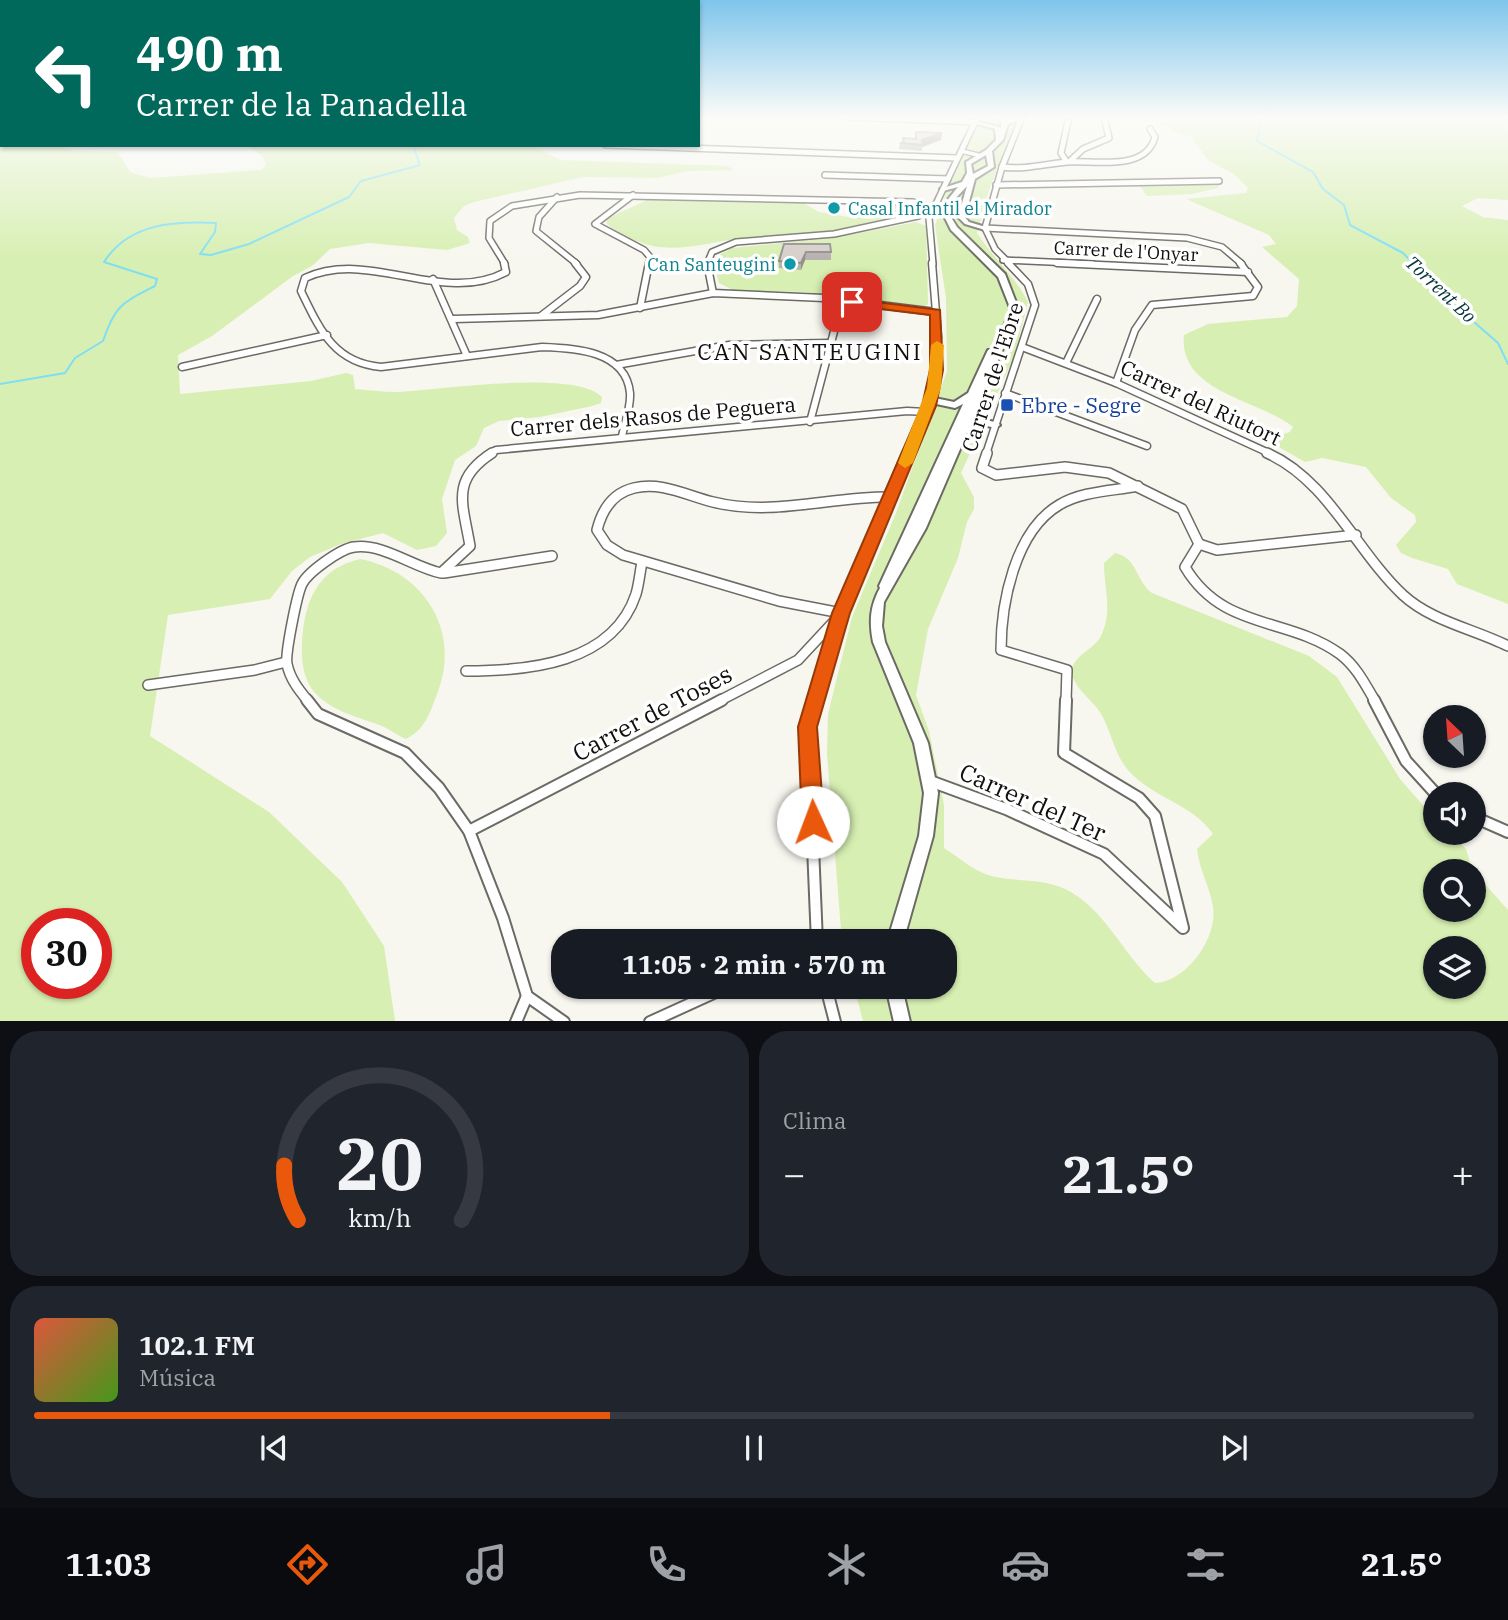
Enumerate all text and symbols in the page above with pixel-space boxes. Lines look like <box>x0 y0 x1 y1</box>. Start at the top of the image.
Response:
text: 490 m <box>136 21 283 84</box>
icon: left <box>21 28 112 119</box>
text: Carrer de la Panadella <box>136 83 468 125</box>
place label: Casal Infantil el Mirador <box>848 197 1052 220</box>
marker: Casal Infantil el Mirador <box>826 200 842 216</box>
street label: Carrer de l'Onyar <box>1053 236 1199 266</box>
water label: Torrent Bo <box>1401 250 1481 328</box>
place label: Can Santeugini <box>647 253 776 276</box>
marker: Can Santeugini <box>782 256 798 272</box>
pin <box>822 272 882 332</box>
icon: arrive <box>833 283 871 321</box>
street label: Carrer de l'Ebre <box>955 299 1029 455</box>
district label: CAN SANTEUGINI <box>697 336 923 366</box>
street label: Carrer del Riutort <box>1116 353 1286 451</box>
street label: Carrer dels Rasos de Peguera <box>509 390 797 442</box>
place label: Ebre - Segre <box>1021 391 1141 419</box>
marker: Ebre - Segre <box>999 397 1015 413</box>
street label: Carrer de Toses <box>567 658 737 768</box>
north arrow <box>1423 705 1486 768</box>
map controls <box>1423 705 1486 999</box>
street label: Carrer del Ter <box>955 755 1112 849</box>
button: sound <box>1423 782 1486 845</box>
position arrow <box>776 785 850 859</box>
button: search <box>1423 859 1486 922</box>
speed limit sign: 30 <box>21 908 112 999</box>
button: layers <box>1423 936 1486 999</box>
text: 11:05 · 2 min · 570 m <box>622 947 886 981</box>
text: Clima <box>783 1105 847 1135</box>
text: 20 <box>336 1115 423 1210</box>
text: 21.5° <box>1062 1140 1195 1207</box>
text: − <box>783 1149 806 1198</box>
text: + <box>1451 1149 1474 1198</box>
text: km/h <box>348 1200 411 1233</box>
text: 102.1 FM <box>139 1328 255 1362</box>
text: Música <box>139 1362 216 1392</box>
icon: previous <box>255 1429 293 1467</box>
icon: pause <box>735 1429 773 1467</box>
icon: next <box>1215 1429 1253 1467</box>
icon: directions <box>283 1540 332 1589</box>
icon: music <box>462 1540 511 1589</box>
icon: phone <box>642 1540 691 1589</box>
icon: climate <box>822 1540 871 1589</box>
icon: car <box>1001 1540 1050 1589</box>
icon: filters <box>1181 1540 1230 1589</box>
text: 11:03 <box>65 1543 152 1585</box>
text: 21.5° <box>1361 1543 1443 1585</box>

